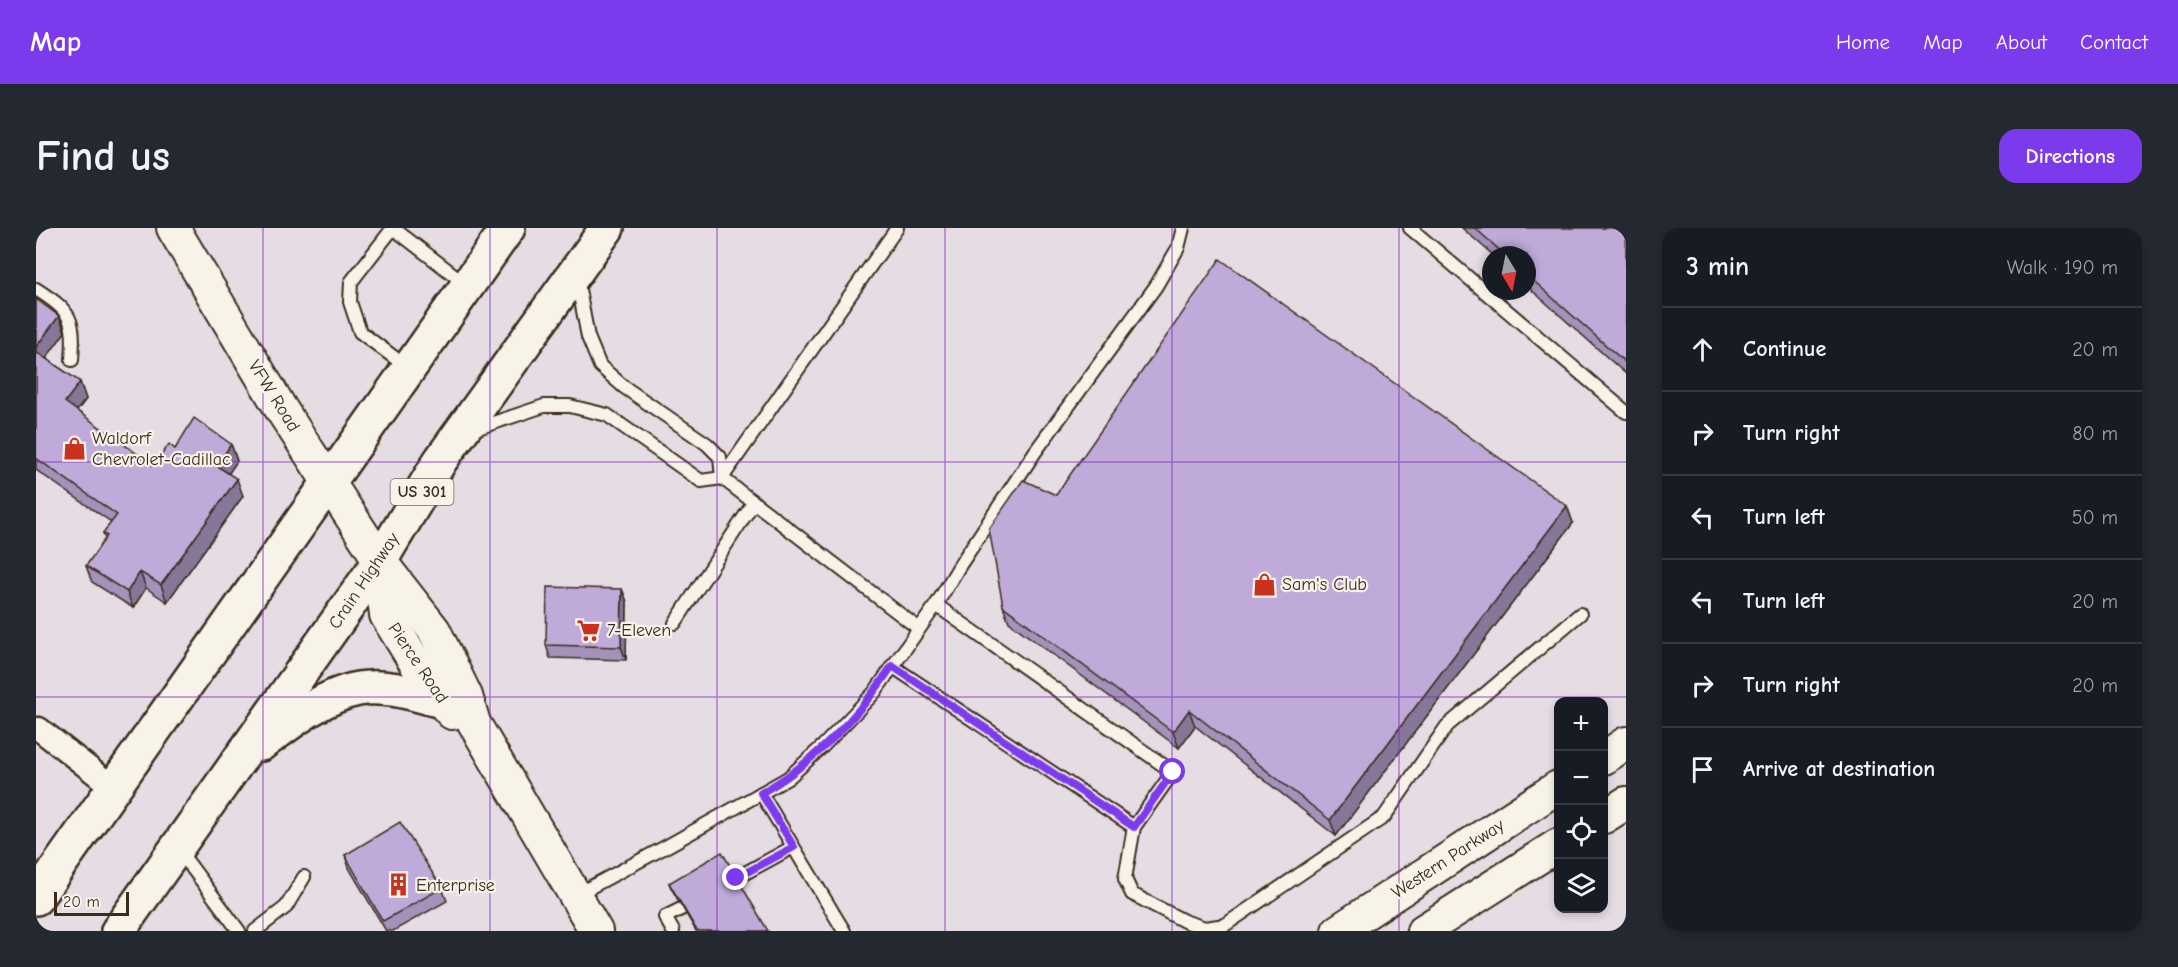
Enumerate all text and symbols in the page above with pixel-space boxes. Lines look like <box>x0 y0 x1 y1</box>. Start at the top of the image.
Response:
text: Map <box>30 26 81 58</box>
text: Home <box>1836 30 1890 54</box>
text: Map <box>1923 30 1963 54</box>
text: About <box>1996 30 2047 54</box>
text: Contact <box>2080 30 2148 54</box>
button: Directions <box>1999 129 2142 183</box>
text: Find us <box>36 132 170 181</box>
north arrow <box>1482 246 1536 300</box>
text: 3 min <box>1686 252 1749 282</box>
text: Walk · 190 m <box>2007 256 2118 279</box>
icon: ahead <box>1686 333 1719 366</box>
text: Continue <box>1743 336 1826 362</box>
text: 20 m <box>2072 338 2118 361</box>
street label: VFW Road <box>244 356 304 436</box>
icon: right <box>1686 417 1719 450</box>
text: Turn right <box>1743 420 1840 446</box>
text: 80 m <box>2072 422 2118 445</box>
place label: Waldorf Chevrolet-Cadillac <box>92 428 231 470</box>
shop icon: Waldorf Chevrolet-Cadillac <box>61 435 87 461</box>
road number: US 301 <box>390 479 454 505</box>
icon: left <box>1686 501 1719 534</box>
text: Turn left <box>1743 504 1825 530</box>
text: 50 m <box>2072 506 2118 529</box>
street label: Crain Highway <box>324 528 404 633</box>
shop icon: Sam's Club <box>1251 571 1277 597</box>
place label: Sam's Club <box>1282 574 1367 595</box>
icon: left <box>1686 585 1719 618</box>
text: Turn left <box>1743 588 1825 614</box>
text: 20 m <box>2072 590 2118 613</box>
supermarket icon: 7-Eleven <box>576 617 602 643</box>
street label: Pierce Road <box>383 619 453 707</box>
place label: 7-Eleven <box>607 620 671 641</box>
icon: right <box>1686 669 1719 702</box>
text: Turn right <box>1743 672 1840 698</box>
text: 20 m <box>2072 674 2118 697</box>
map controls <box>1554 697 1608 913</box>
button: + <box>1554 697 1608 751</box>
button: − <box>1554 751 1608 805</box>
icon: arrive <box>1686 753 1719 786</box>
text: Arrive at destination <box>1743 756 1935 782</box>
route start <box>1159 758 1185 784</box>
button: locate <box>1554 805 1608 859</box>
street label: Western Parkway <box>1388 814 1509 903</box>
button: layers <box>1554 859 1608 913</box>
route end <box>722 864 748 890</box>
building icon: Enterprise <box>385 872 411 898</box>
place label: Enterprise <box>416 875 495 896</box>
scale bar <box>54 889 129 916</box>
text: 20 m <box>63 893 100 911</box>

